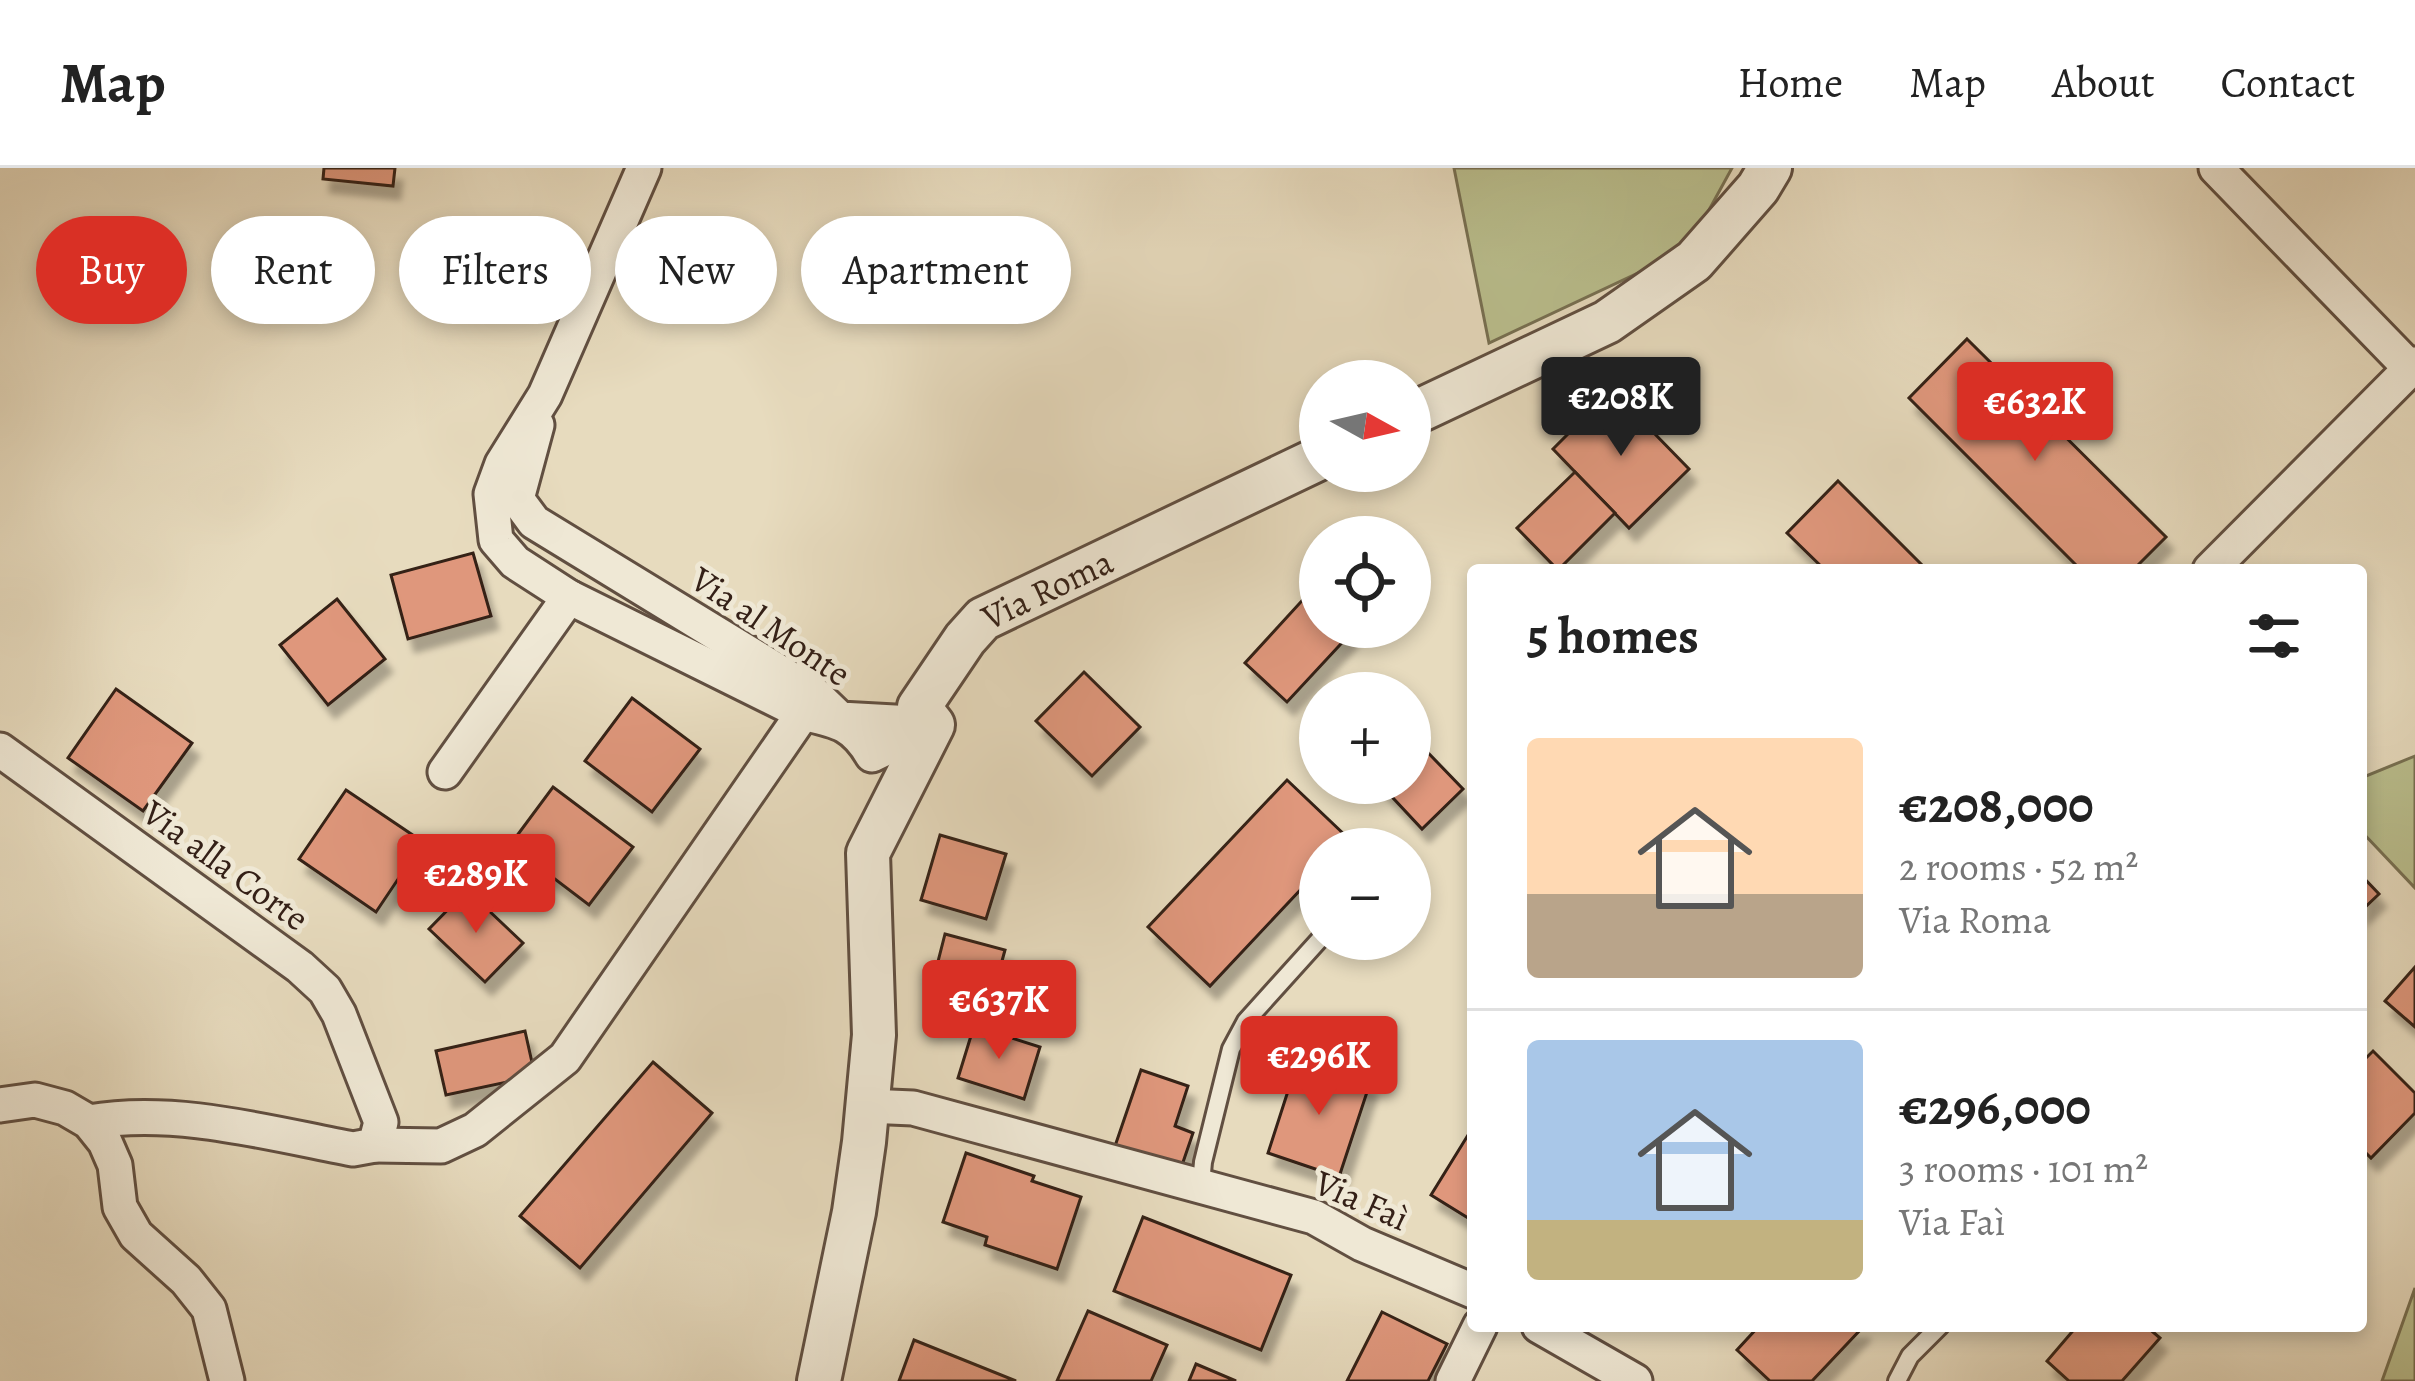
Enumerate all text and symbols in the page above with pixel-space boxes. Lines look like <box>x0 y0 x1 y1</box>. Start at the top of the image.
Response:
text: Map <box>60 44 166 122</box>
text: Home <box>1738 54 1843 111</box>
text: Map <box>1909 54 1986 111</box>
text: About <box>2052 54 2155 111</box>
text: Contact <box>2221 54 2355 111</box>
chip: Buy <box>36 216 187 324</box>
chip: Rent <box>211 216 375 324</box>
chip: Filters <box>399 216 591 324</box>
chip: New <box>615 216 777 324</box>
chip: Apartment <box>801 216 1071 324</box>
pin: €208K <box>1537 357 1705 459</box>
north arrow <box>1299 360 1431 492</box>
map controls <box>1299 360 1431 960</box>
pin: €632K <box>1951 362 2119 464</box>
text: €208K <box>1568 369 1674 422</box>
text: €632K <box>1984 374 2086 427</box>
button: locate <box>1299 516 1431 648</box>
street label: Via Roma <box>972 536 1121 641</box>
street label: Via al Monte <box>681 554 860 697</box>
text: 5 homes <box>1527 601 1699 671</box>
icon: filters <box>2241 603 2307 669</box>
button: + <box>1299 672 1431 804</box>
text: €208,000 <box>1899 770 2094 840</box>
icon: home <box>1623 786 1767 930</box>
street label: Via alla Corte <box>132 787 319 942</box>
button: − <box>1299 828 1431 960</box>
pin: €289K <box>392 834 560 936</box>
text: 2 rooms · 52 m² <box>1899 840 2138 893</box>
text: €289K <box>424 846 528 899</box>
text: Via Roma <box>1899 893 2051 946</box>
pin: €637K <box>915 960 1083 1062</box>
text: €637K <box>949 972 1049 1025</box>
pin: €296K <box>1235 1016 1403 1118</box>
text: €296K <box>1267 1028 1371 1081</box>
text: €296,000 <box>1899 1072 2091 1142</box>
icon: home <box>1623 1088 1767 1232</box>
text: 3 rooms · 101 m² <box>1899 1142 2148 1195</box>
street label: Via Faì <box>1306 1157 1417 1242</box>
text: Via Faì <box>1899 1195 2006 1248</box>

